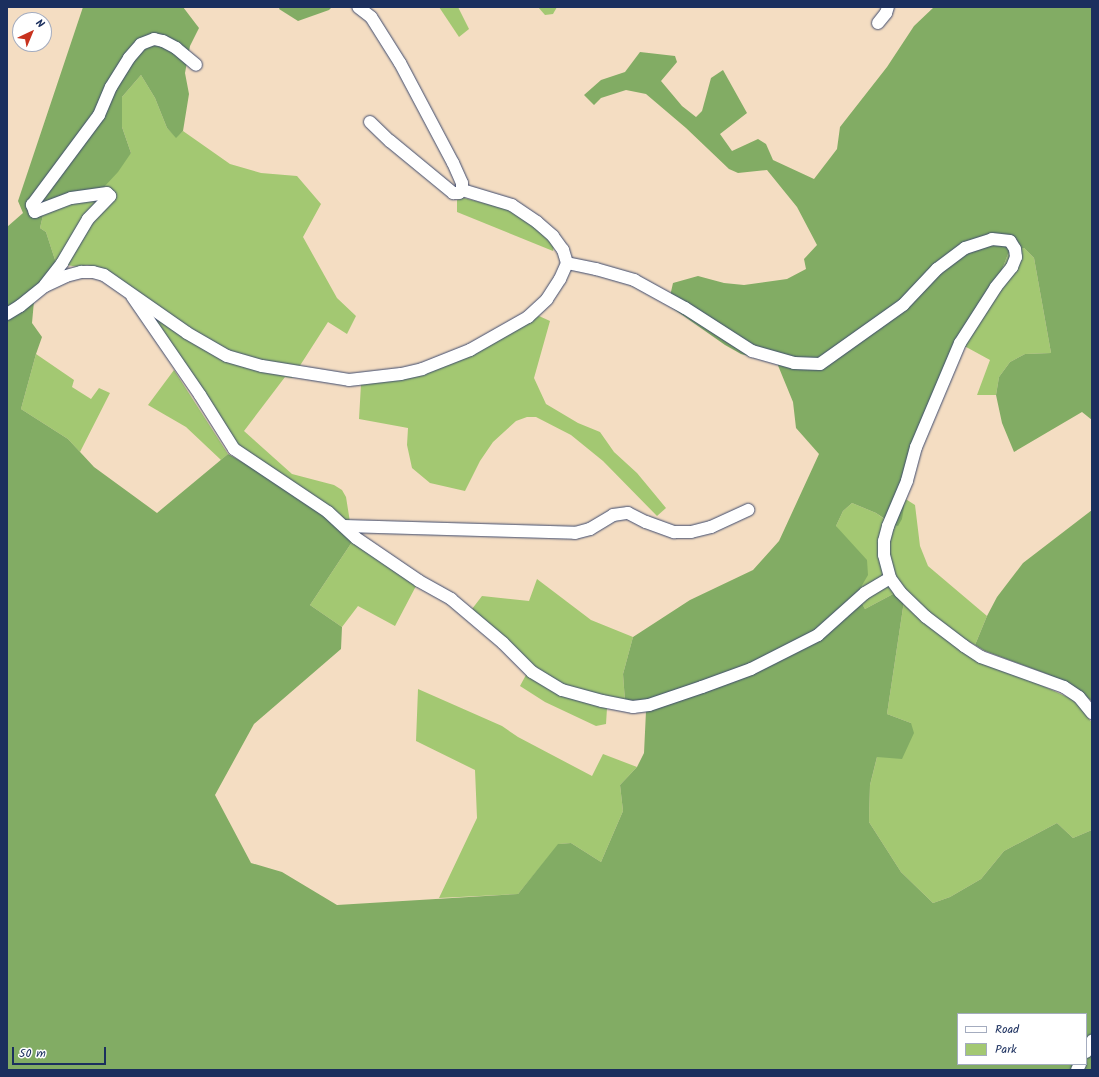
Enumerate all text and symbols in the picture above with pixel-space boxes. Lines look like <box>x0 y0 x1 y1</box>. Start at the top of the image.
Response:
north arrow <box>12 12 52 52</box>
text: N <box>31 15 48 33</box>
legend <box>957 1013 1087 1065</box>
text: Road <box>995 1020 1019 1039</box>
scale bar <box>14 1039 108 1065</box>
text: Park <box>995 1040 1017 1059</box>
text: 50 m <box>19 1044 46 1063</box>

